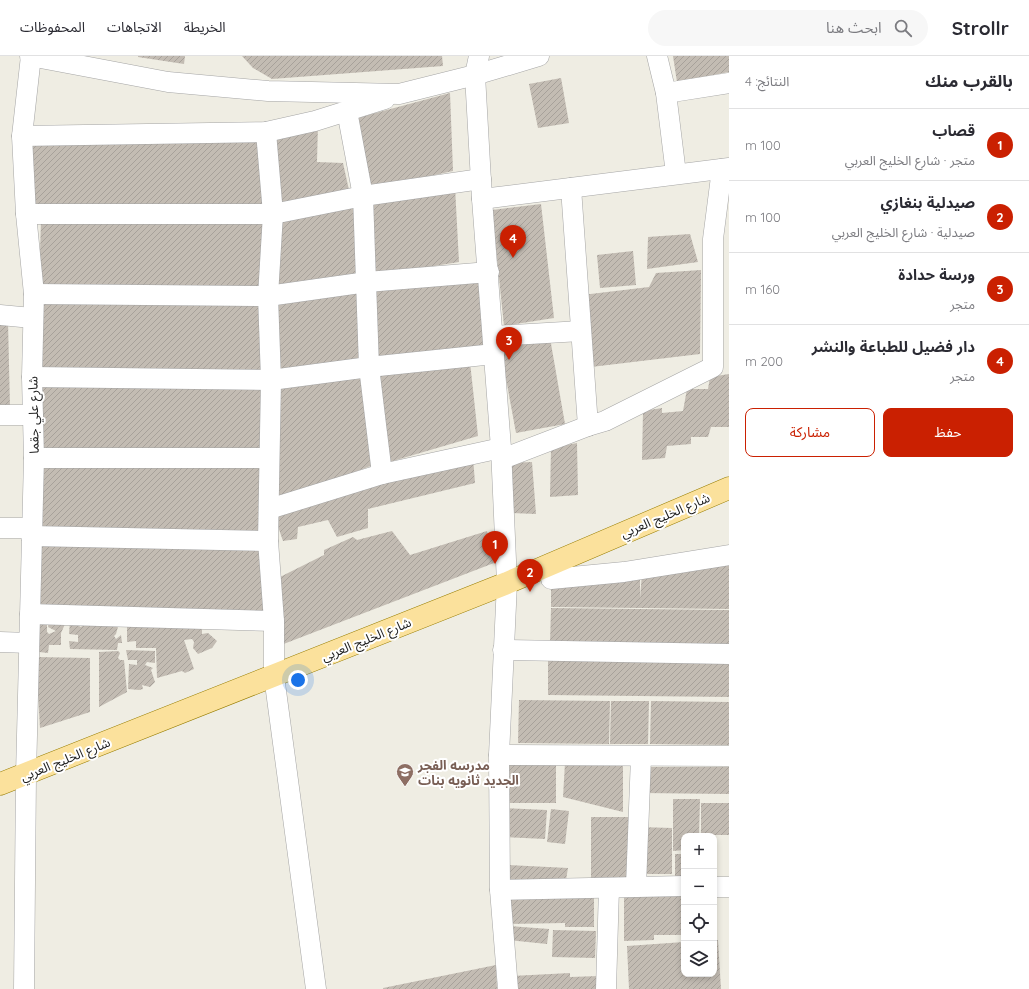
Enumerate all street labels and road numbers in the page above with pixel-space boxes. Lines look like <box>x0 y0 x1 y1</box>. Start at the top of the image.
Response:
street label: شارع علي جقما <box>24 376 45 454</box>
street label: شارع الخليج العربي <box>618 489 713 544</box>
street label: شارع الخليج العربي <box>319 614 414 667</box>
street label: شارع الخليج العربي <box>18 734 113 787</box>

